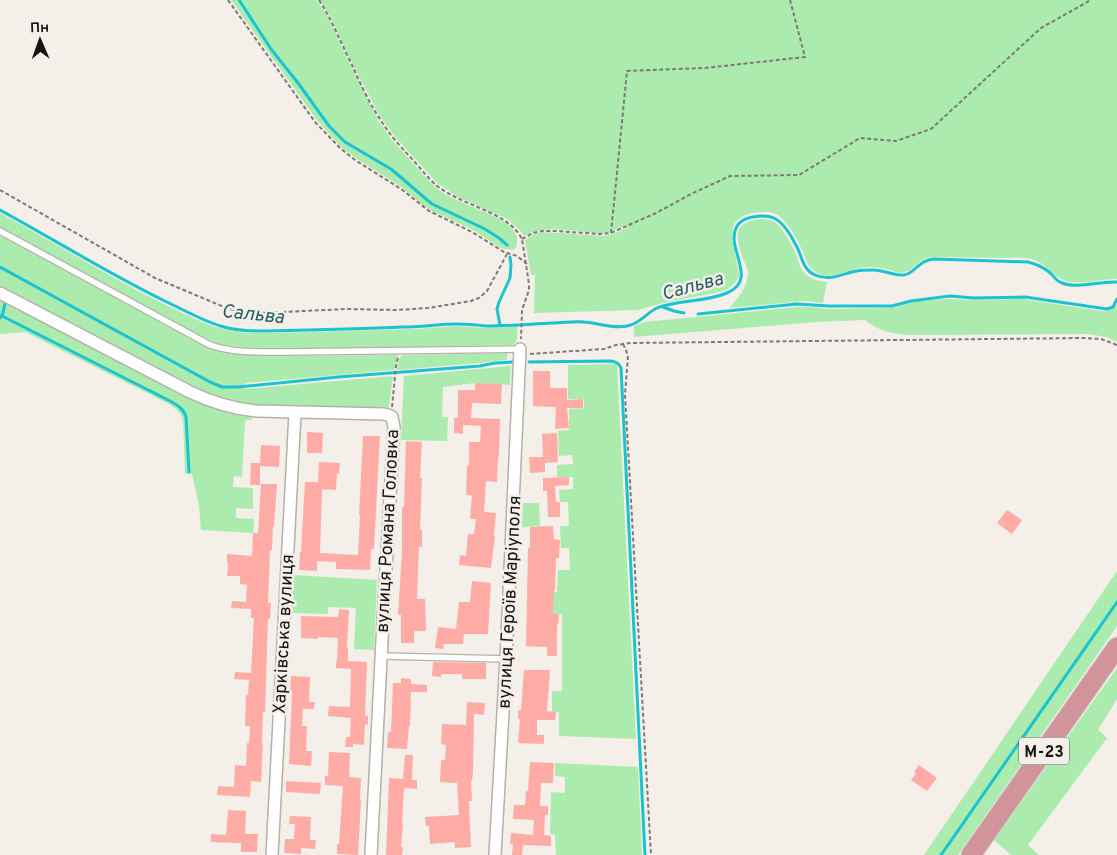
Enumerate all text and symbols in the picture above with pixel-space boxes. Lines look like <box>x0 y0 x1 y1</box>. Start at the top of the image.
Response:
north arrow <box>15 15 65 65</box>
text: Пн <box>30 20 49 37</box>
water label: Сальва <box>659 267 726 307</box>
water label: Сальва <box>220 300 285 330</box>
street label: вулиця Романа Головка <box>372 429 405 633</box>
street label: вулиця Героїв Маріуполя <box>493 495 528 709</box>
street label: Харківська вулиця <box>269 554 300 715</box>
road number: М-23 <box>1019 738 1069 764</box>

